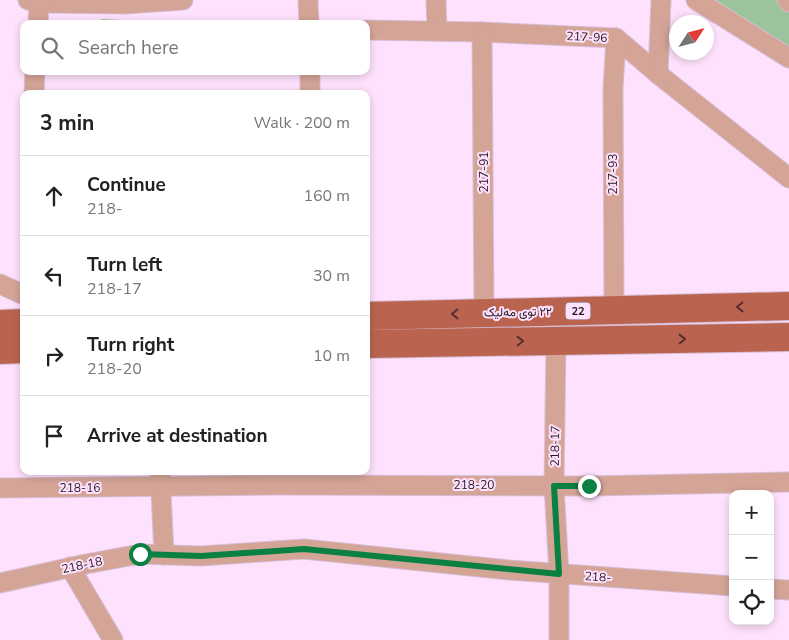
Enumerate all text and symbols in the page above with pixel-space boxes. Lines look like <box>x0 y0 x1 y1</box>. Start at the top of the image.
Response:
north arrow <box>669 15 714 60</box>
search box <box>20 20 370 75</box>
street label: 217-96 <box>566 28 608 46</box>
icon: search <box>38 34 66 62</box>
text: Search here <box>78 35 179 61</box>
text: 3 min <box>40 109 94 137</box>
text: Walk · 200 m <box>254 112 350 134</box>
street label: 217-91 <box>476 151 492 193</box>
street label: 217-93 <box>605 153 621 195</box>
text: Continue <box>87 172 166 198</box>
icon: ahead <box>40 182 68 210</box>
text: 160 m <box>303 185 350 207</box>
text: 218- <box>87 198 123 220</box>
text: Turn left <box>87 252 162 278</box>
icon: left <box>40 262 68 290</box>
text: 30 m <box>313 265 350 287</box>
text: 218-17 <box>87 278 142 300</box>
road number: 22 <box>566 302 590 320</box>
one-way arrow <box>736 302 744 313</box>
street label: ٢٢ توی مەلیک <box>484 303 552 321</box>
one-way arrow <box>451 308 459 319</box>
text: Turn right <box>87 332 174 358</box>
one-way arrow <box>679 334 687 344</box>
one-way arrow <box>516 336 524 347</box>
icon: right <box>40 342 68 370</box>
text: 10 m <box>313 345 350 367</box>
text: 218-20 <box>87 358 142 380</box>
icon: arrive <box>40 422 68 450</box>
text: Arrive at destination <box>87 423 268 449</box>
street label: 218-17 <box>547 425 563 467</box>
route end <box>578 475 601 498</box>
street label: 218-20 <box>453 477 495 493</box>
street label: 218-16 <box>59 480 101 496</box>
map controls <box>729 490 774 625</box>
button: + <box>729 490 774 535</box>
button: − <box>729 535 774 580</box>
route start <box>129 543 152 566</box>
street label: 218-18 <box>60 553 104 577</box>
street label: 218- <box>584 568 612 586</box>
button: locate <box>729 580 774 625</box>

